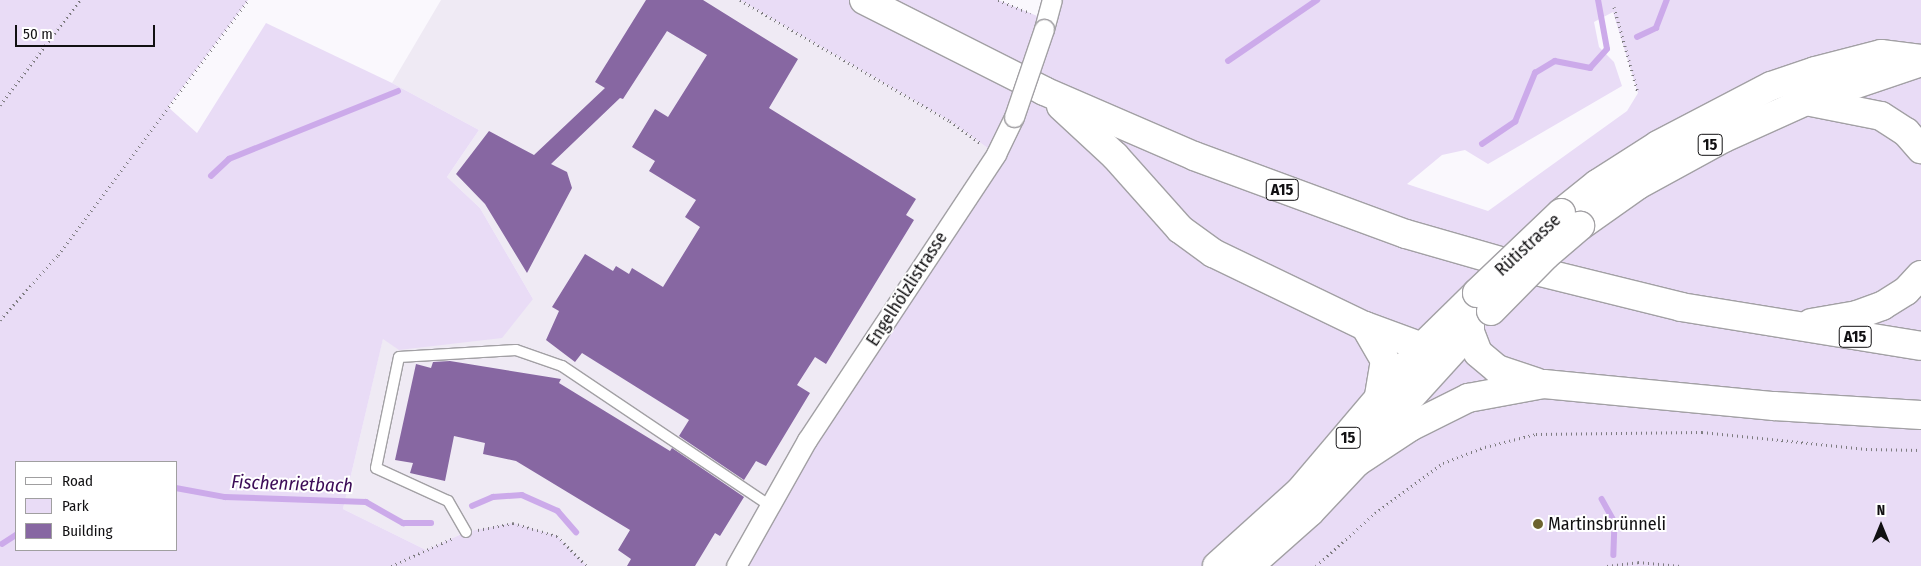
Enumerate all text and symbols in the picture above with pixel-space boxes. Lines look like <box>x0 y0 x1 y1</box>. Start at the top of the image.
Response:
scale bar <box>18 15 158 47</box>
text: 50 m <box>23 25 53 43</box>
road number: 15 <box>1698 132 1722 158</box>
road number: A15 <box>1264 176 1300 204</box>
street label: Rütistrasse <box>1491 209 1565 281</box>
street label: Engelhölzlistrasse <box>862 228 952 350</box>
road number: A15 <box>1838 324 1872 351</box>
road number: 15 <box>1336 424 1360 452</box>
legend <box>15 461 178 551</box>
water label: Fischenrietbach <box>231 470 353 498</box>
text: Road <box>62 472 93 490</box>
text: Park <box>62 497 89 515</box>
north arrow <box>1856 501 1906 551</box>
text: N <box>1877 502 1885 519</box>
place label: Martinsbrünneli <box>1548 513 1666 535</box>
marker: Martinsbrünneli <box>1532 518 1544 530</box>
text: Building <box>62 522 113 540</box>

